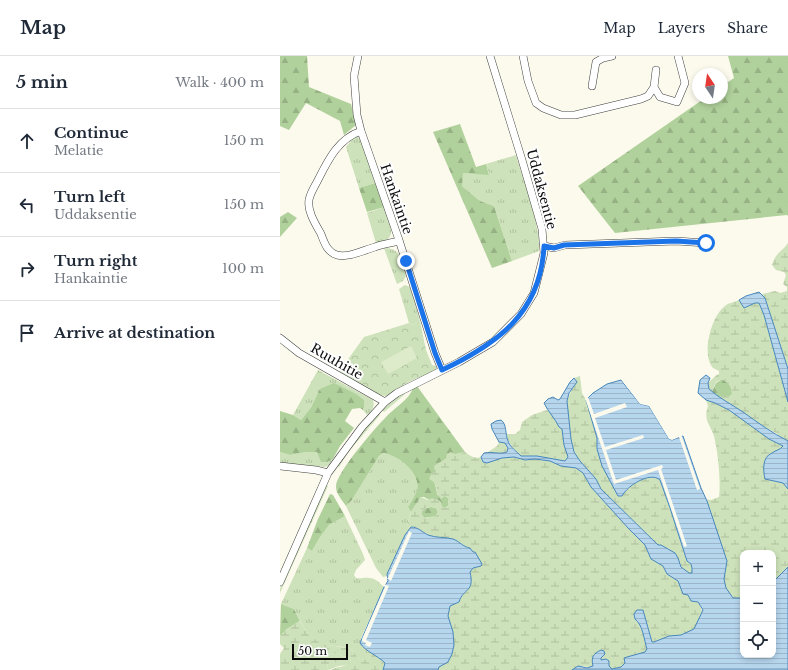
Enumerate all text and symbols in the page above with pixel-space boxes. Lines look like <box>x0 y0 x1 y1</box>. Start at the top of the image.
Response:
text: Map <box>20 16 66 39</box>
text: Map <box>603 19 636 37</box>
text: Layers <box>658 19 705 37</box>
text: Share <box>727 19 768 37</box>
north arrow <box>692 68 728 104</box>
text: 5 min <box>16 72 68 93</box>
text: Walk · 400 m <box>176 74 264 91</box>
text: Continue <box>54 123 129 142</box>
icon: ahead <box>16 130 38 152</box>
text: 150 m <box>224 132 264 149</box>
text: Melatie <box>54 142 104 159</box>
street label: Uddaksentie <box>523 147 560 231</box>
street label: Hankaintie <box>377 162 417 237</box>
text: Turn left <box>54 187 125 206</box>
icon: left <box>16 194 38 216</box>
text: 150 m <box>224 196 264 213</box>
text: Uddaksentie <box>54 206 137 223</box>
route start <box>697 234 715 252</box>
text: Turn right <box>54 251 137 270</box>
route end <box>397 252 415 270</box>
icon: right <box>16 258 38 280</box>
text: 100 m <box>222 260 264 277</box>
text: Hankaintie <box>54 270 128 287</box>
icon: arrive <box>16 322 38 344</box>
text: Arrive at destination <box>54 323 215 342</box>
street label: Ruuhitie <box>307 340 366 383</box>
map controls <box>740 550 776 658</box>
button: + <box>740 550 776 586</box>
button: − <box>740 586 776 622</box>
button: locate <box>740 622 776 658</box>
scale bar <box>292 642 348 661</box>
text: 50 m <box>298 644 327 658</box>

